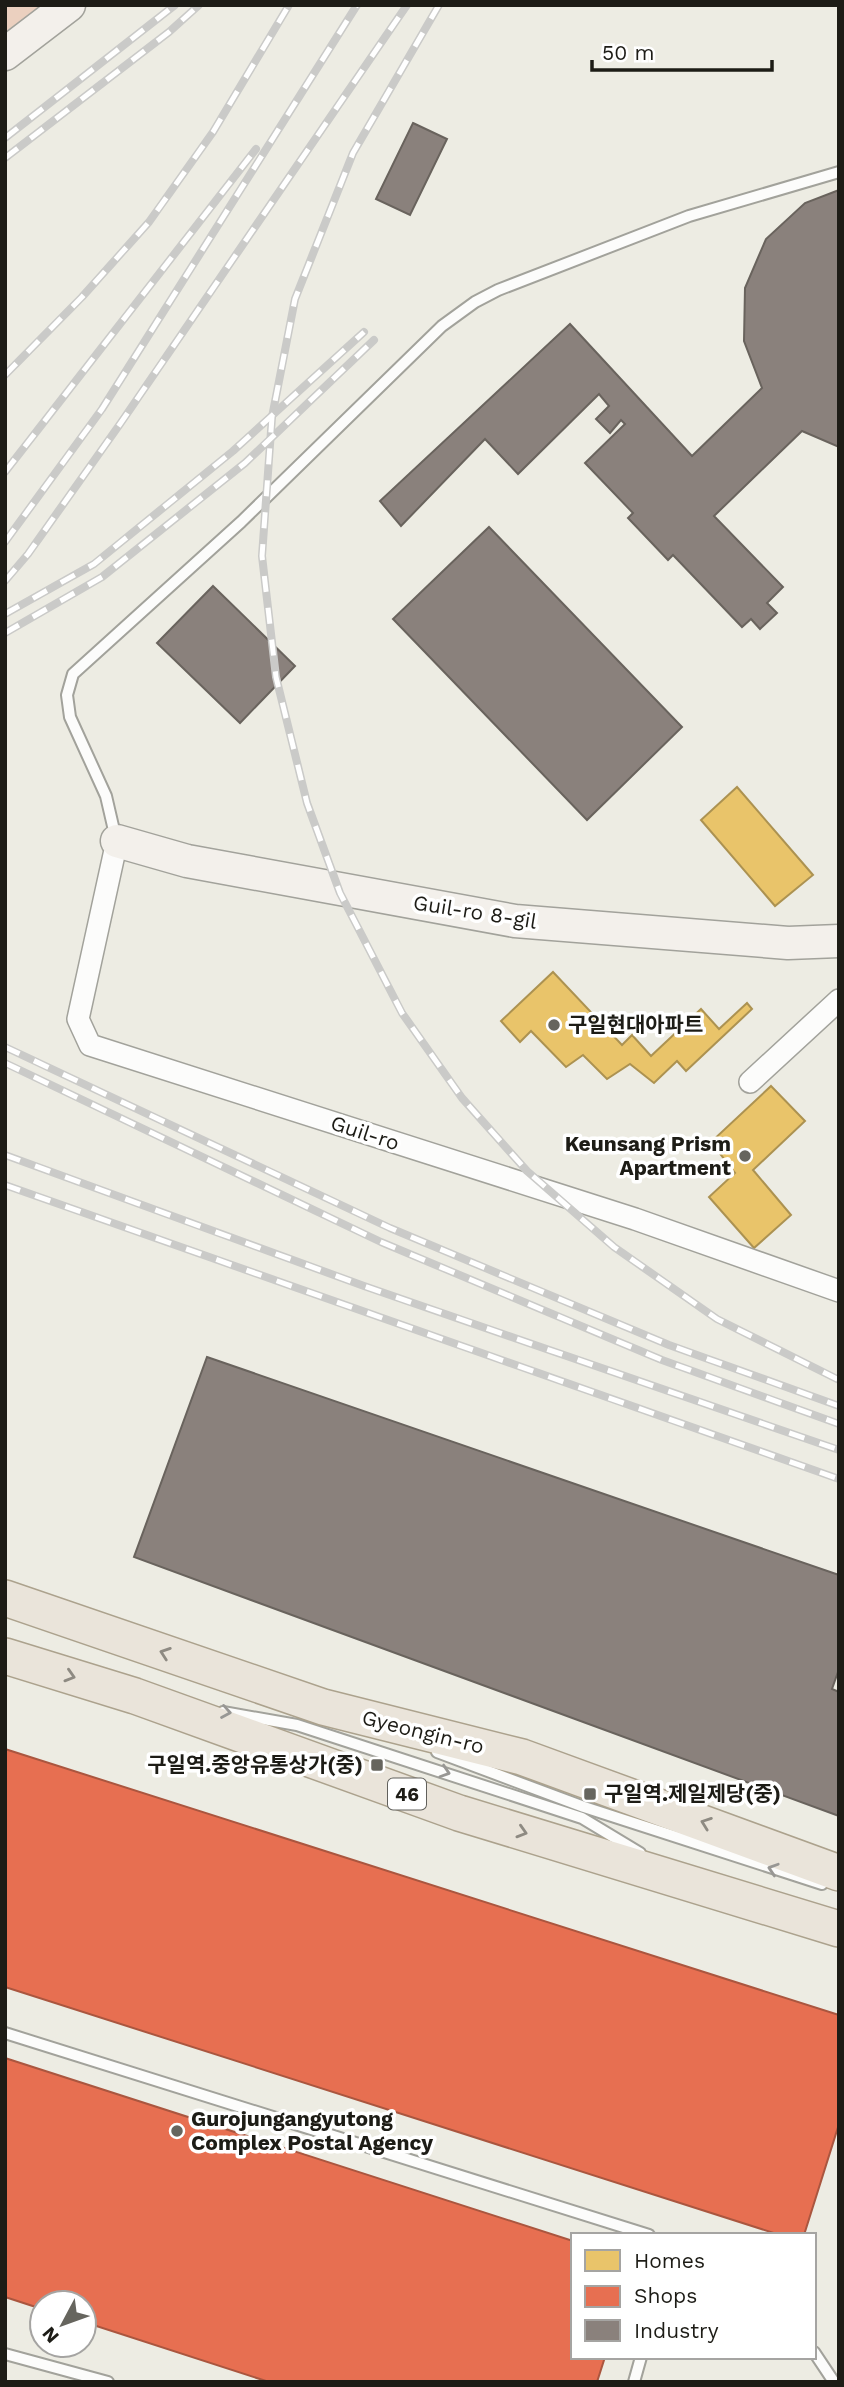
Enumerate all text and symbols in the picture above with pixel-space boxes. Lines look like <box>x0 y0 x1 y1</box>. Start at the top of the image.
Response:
scale bar <box>592 28 772 72</box>
text: 50 m <box>602 40 654 65</box>
street label: Guil-ro 8-gil <box>411 889 539 934</box>
place label: 구일현대아파트 <box>568 1012 703 1037</box>
marker: 구일현대아파트 <box>546 1017 562 1033</box>
street label: Guil-ro <box>328 1110 403 1155</box>
place label: Keunsang Prism Apartment <box>565 1131 731 1180</box>
marker: Keunsang Prism Apartment <box>737 1148 753 1164</box>
one-way arrow <box>160 1647 172 1661</box>
one-way arrow <box>63 1668 76 1682</box>
one-way arrow <box>220 1704 232 1719</box>
street label: Gyeongin-ro <box>359 1704 487 1759</box>
place label: 구일역.중앙유통상가(중) <box>147 1752 363 1777</box>
marker: 구일역.중앙유통상가(중) <box>369 1757 385 1773</box>
one-way arrow <box>438 1764 450 1779</box>
road number: 46 <box>388 1778 426 1810</box>
place label: 구일역.제일제당(중) <box>604 1781 781 1806</box>
marker: 구일역.제일제당(중) <box>582 1786 598 1802</box>
one-way arrow <box>700 1817 713 1831</box>
one-way arrow <box>516 1824 528 1839</box>
one-way arrow <box>767 1863 779 1878</box>
place label: Gurojungangyutong Complex Postal Agency <box>191 2106 433 2155</box>
marker: Gurojungangyutong Complex Postal Agency <box>169 2123 185 2139</box>
legend <box>571 2233 816 2359</box>
text: Homes <box>634 2248 705 2273</box>
text: Shops <box>634 2283 697 2308</box>
north arrow <box>28 2289 98 2359</box>
text: Industry <box>634 2318 719 2343</box>
text: N <box>37 2322 64 2348</box>

